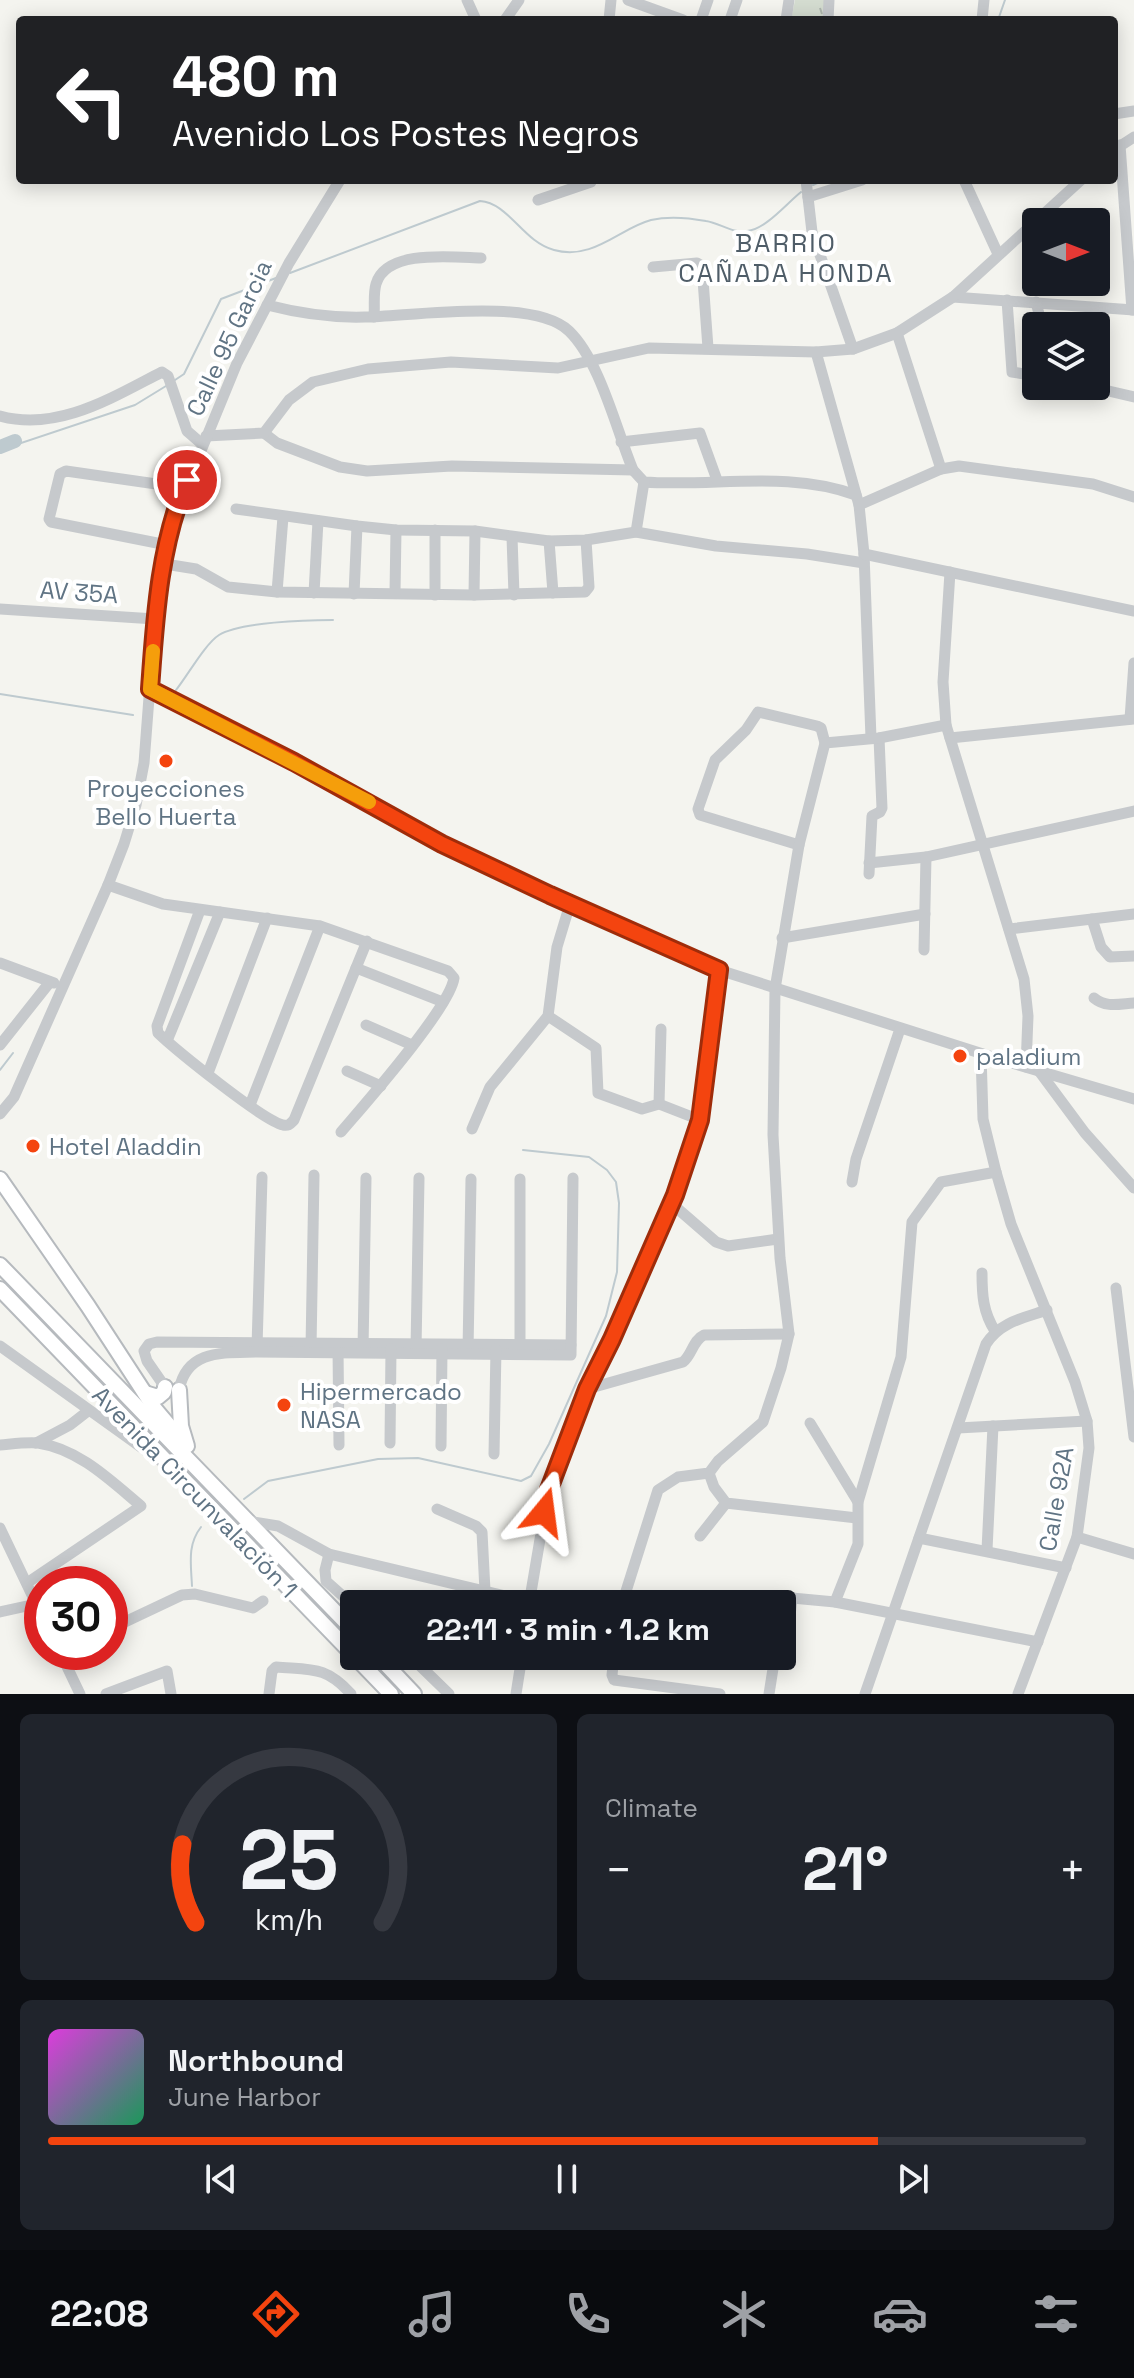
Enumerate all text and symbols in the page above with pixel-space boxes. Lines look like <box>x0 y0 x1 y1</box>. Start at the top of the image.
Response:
text: 480 m <box>172 41 340 112</box>
icon: left <box>40 48 144 152</box>
text: Avenido Los Postes Negros <box>172 111 639 157</box>
north arrow <box>1022 208 1110 296</box>
map controls <box>1022 208 1110 400</box>
district label: BARRIO CAÑADA HONDA <box>678 226 894 290</box>
street label: Calle 95 Garcia <box>179 255 279 421</box>
button: layers <box>1022 312 1110 400</box>
pin <box>153 446 221 514</box>
icon: arrive <box>165 458 209 502</box>
street label: AV 35A <box>39 574 119 610</box>
marker: Proyecciones Bello Huerta <box>157 752 175 770</box>
place label: Proyecciones Bello Huerta <box>87 773 245 832</box>
place label: paladium <box>976 1041 1081 1072</box>
marker: paladium <box>951 1047 969 1065</box>
place label: Hotel Aladdin <box>49 1131 202 1162</box>
marker: Hotel Aladdin <box>24 1137 42 1155</box>
place label: Hipermercado NASA <box>300 1376 462 1435</box>
street label: Avenida Circunvalación 1 <box>86 1380 304 1604</box>
marker: Hipermercado NASA <box>275 1396 293 1414</box>
street label: Calle 92A <box>1032 1444 1080 1554</box>
position arrow <box>502 1470 586 1554</box>
speed limit sign: 30 <box>24 1566 128 1670</box>
text: 22:11 · 3 min · 1.2 km <box>426 1610 710 1649</box>
text: Climate <box>605 1791 698 1825</box>
text: 25 <box>239 1807 338 1913</box>
text: 21° <box>802 1831 889 1908</box>
text: − <box>605 1842 632 1898</box>
text: + <box>1059 1842 1086 1898</box>
text: km/h <box>254 1902 323 1938</box>
text: Northbound <box>168 2041 344 2080</box>
text: June Harbor <box>168 2080 321 2114</box>
icon: previous <box>199 2157 243 2201</box>
icon: pause <box>545 2157 589 2201</box>
icon: next <box>891 2157 935 2201</box>
icon: directions <box>248 2286 304 2342</box>
icon: music <box>404 2286 460 2342</box>
icon: phone <box>560 2286 616 2342</box>
icon: climate <box>716 2286 772 2342</box>
icon: car <box>872 2286 928 2342</box>
icon: filters <box>1028 2286 1084 2342</box>
text: 22:08 <box>50 2291 148 2337</box>

